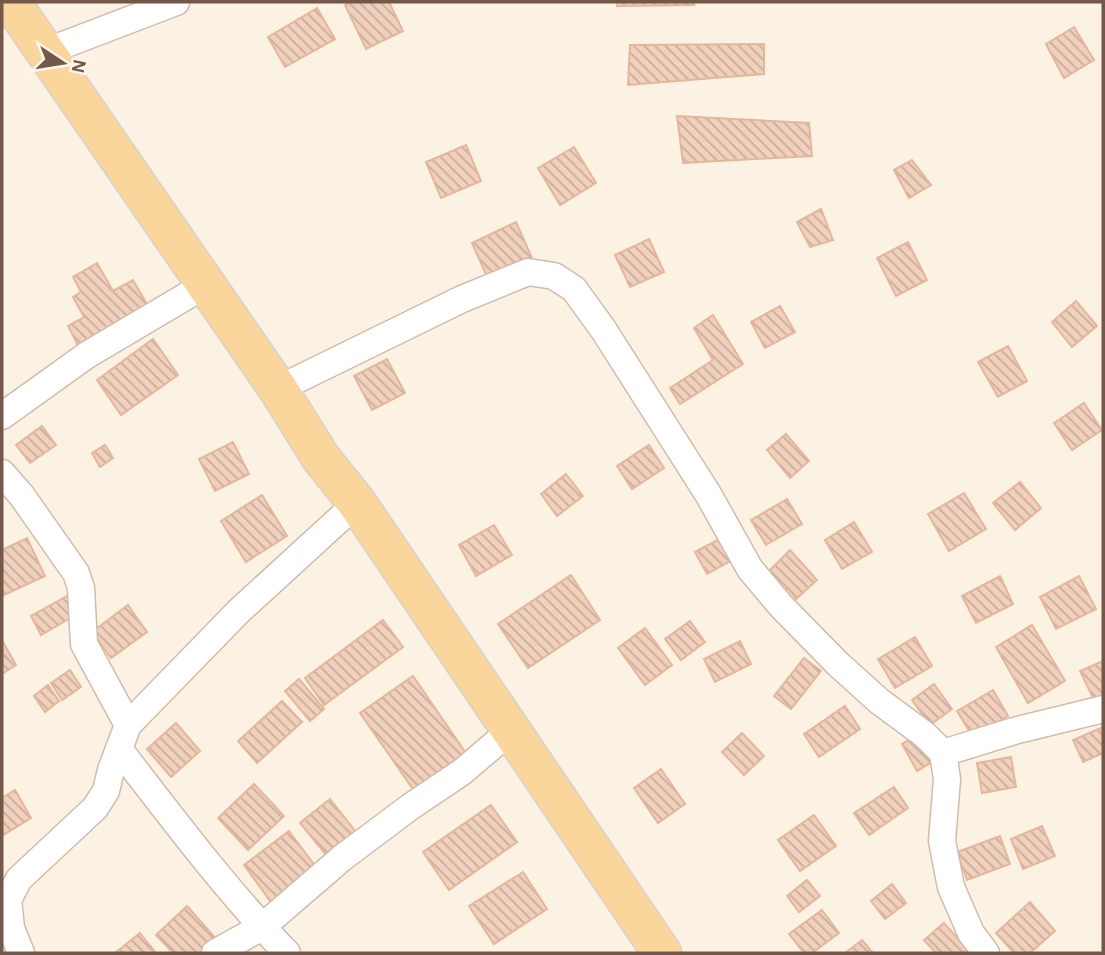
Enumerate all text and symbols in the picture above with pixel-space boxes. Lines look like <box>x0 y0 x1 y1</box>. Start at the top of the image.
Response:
north arrow <box>28 28 98 98</box>
text: N <box>67 58 89 75</box>

